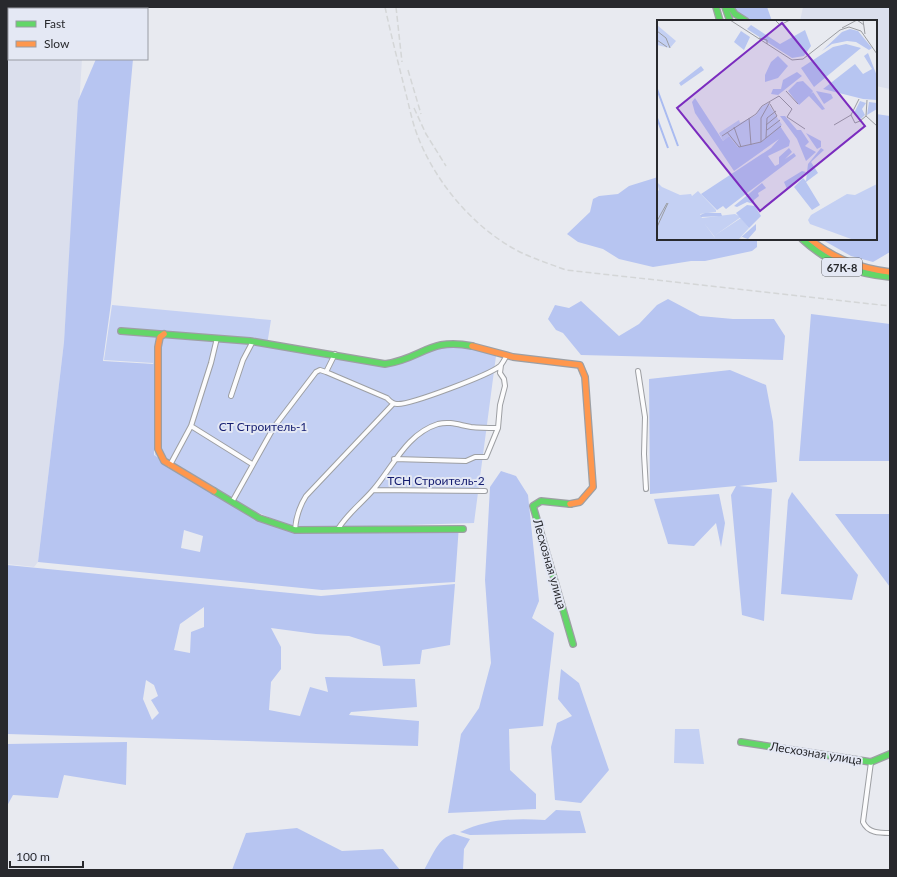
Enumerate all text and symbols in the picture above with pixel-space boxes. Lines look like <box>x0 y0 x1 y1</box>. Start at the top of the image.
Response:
legend <box>8 8 148 60</box>
text: Fast <box>44 16 66 31</box>
inset map <box>657 20 877 240</box>
text: Slow <box>44 36 70 51</box>
road number: 67К-8 <box>822 258 862 276</box>
park label: СТ Строитель-1 <box>219 419 307 434</box>
park label: ТСН Строитель-2 <box>387 473 485 488</box>
street label: Лесхозная улица <box>530 516 570 611</box>
street label: Лесхозная улица <box>768 738 863 768</box>
scale bar <box>10 843 83 869</box>
text: 100 m <box>16 849 50 864</box>

